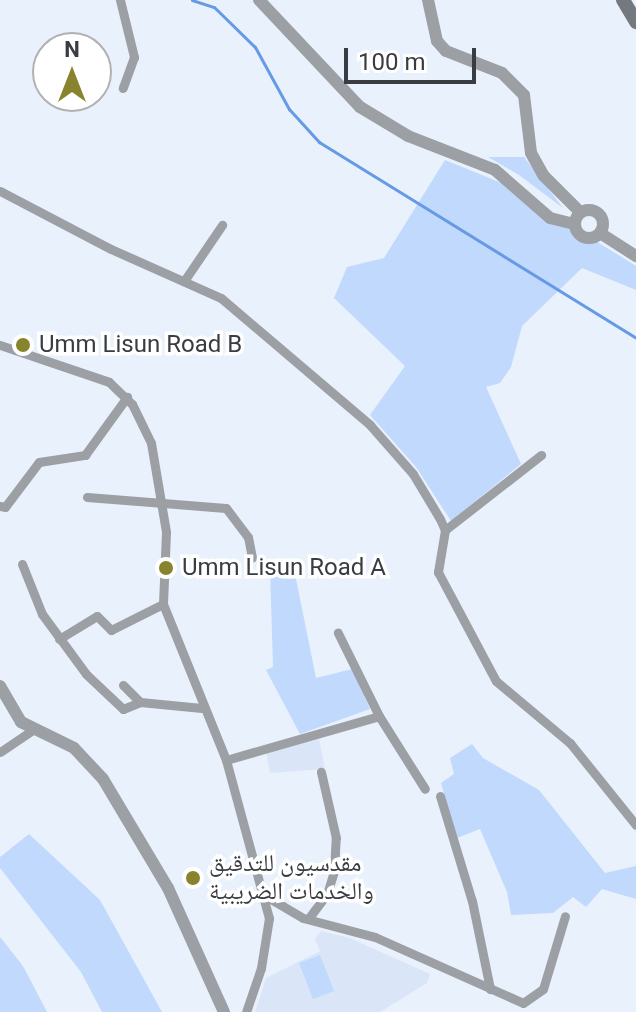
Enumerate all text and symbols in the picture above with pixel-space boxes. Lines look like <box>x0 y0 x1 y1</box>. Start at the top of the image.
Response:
north arrow <box>32 32 112 112</box>
scale bar <box>348 32 480 82</box>
text: N <box>64 37 80 62</box>
text: 100 m <box>358 48 425 76</box>
place label: Umm Lisun Road B <box>39 331 242 359</box>
marker: Umm Lisun Road B <box>14 336 32 354</box>
place label: Umm Lisun Road A <box>182 554 386 582</box>
marker: Umm Lisun Road A <box>157 559 175 577</box>
place label: مقدسيون للتدقيق والخدمات الضريبية <box>209 850 374 906</box>
marker: مقدسيون للتدقيق والخدمات الضريبية <box>184 869 202 887</box>

